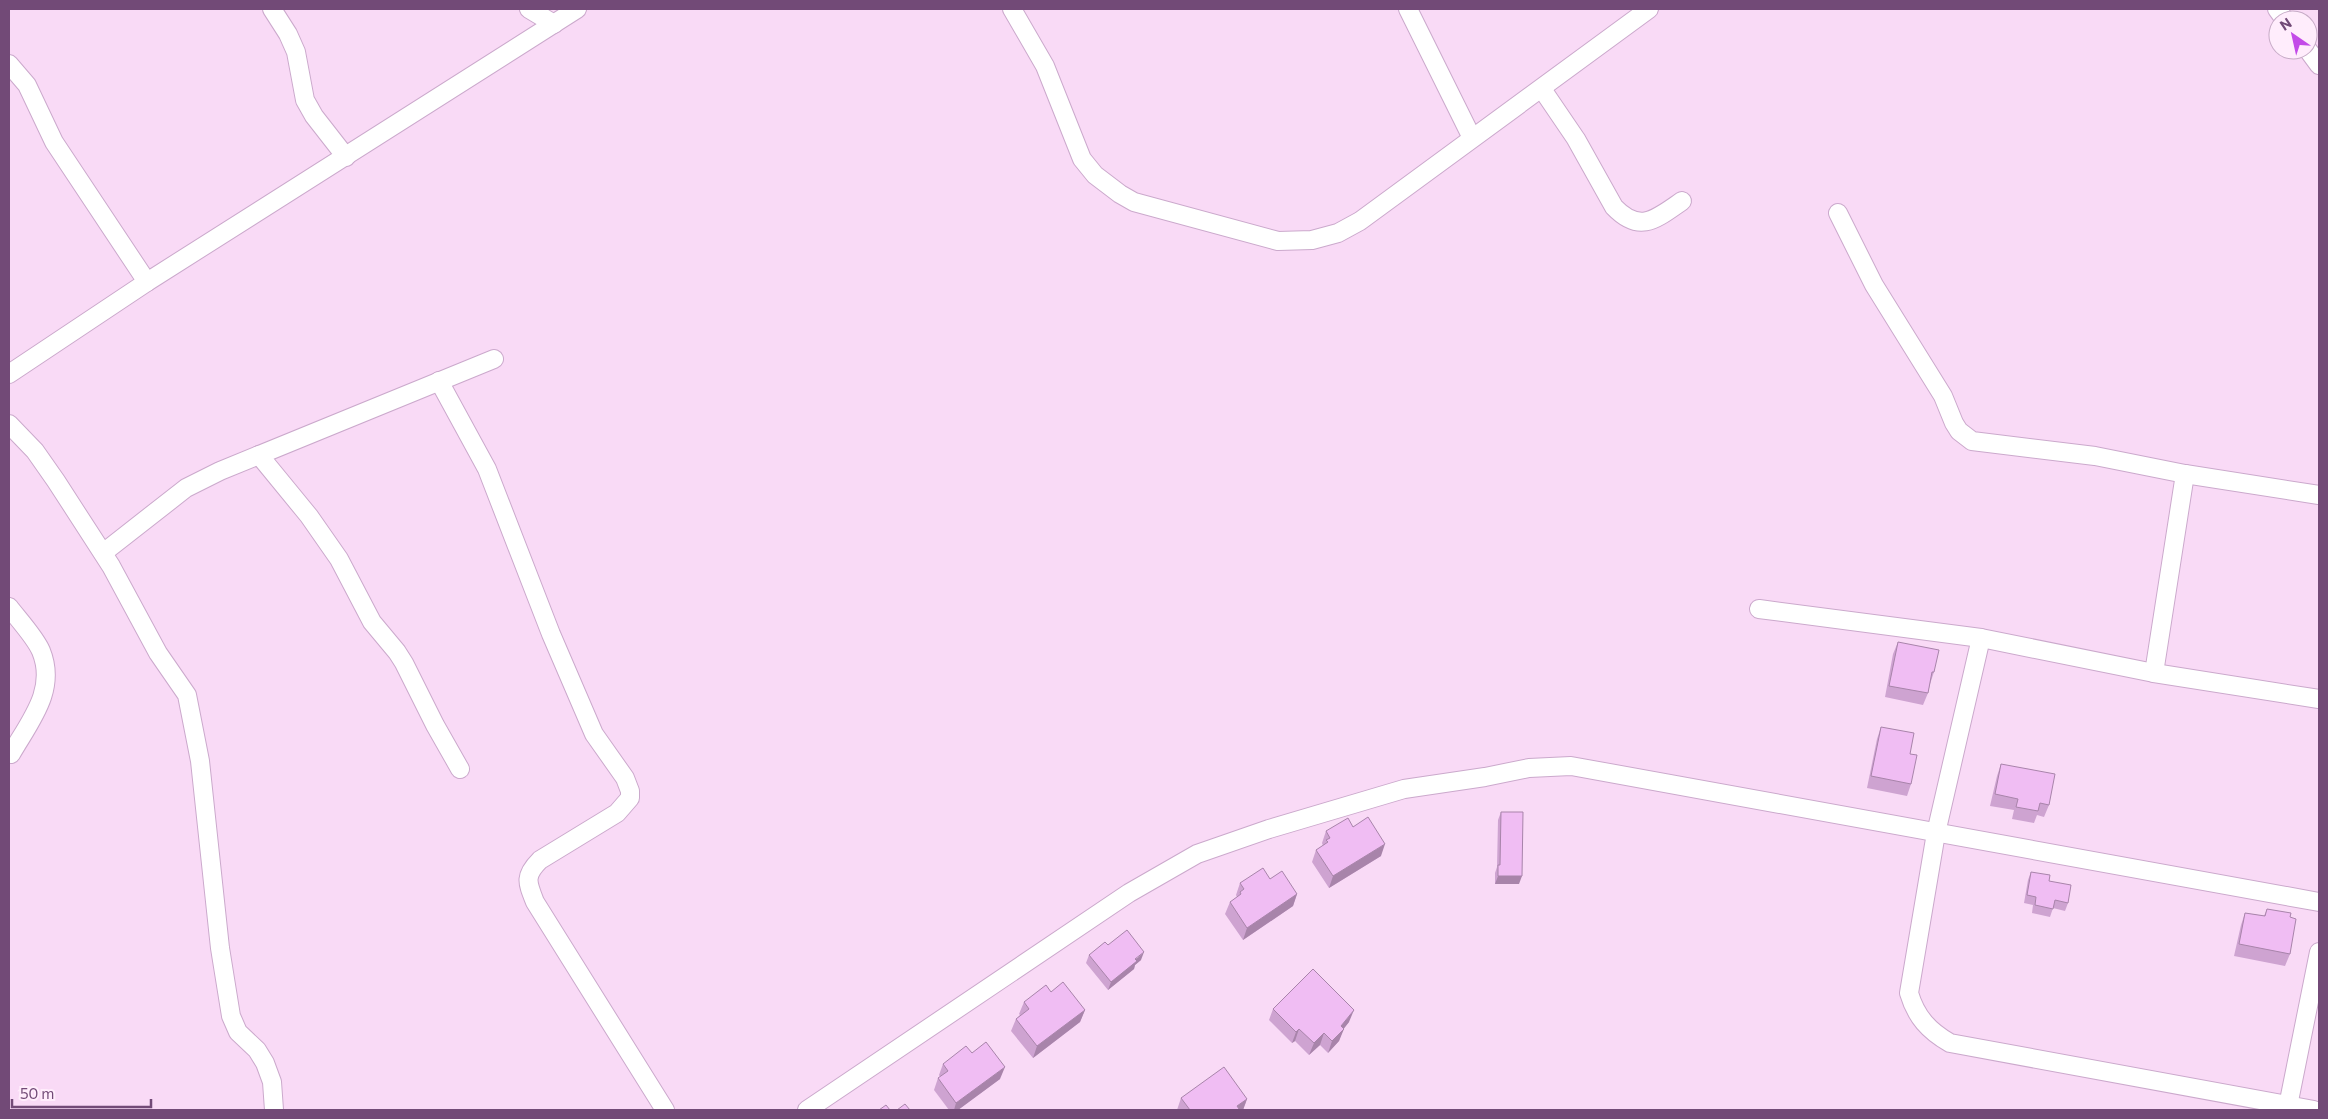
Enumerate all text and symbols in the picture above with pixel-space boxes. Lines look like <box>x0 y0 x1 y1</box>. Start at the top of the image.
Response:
north arrow <box>2268 10 2318 60</box>
text: N <box>2276 14 2295 34</box>
scale bar <box>12 1076 151 1108</box>
text: 50 m <box>20 1084 54 1102</box>

